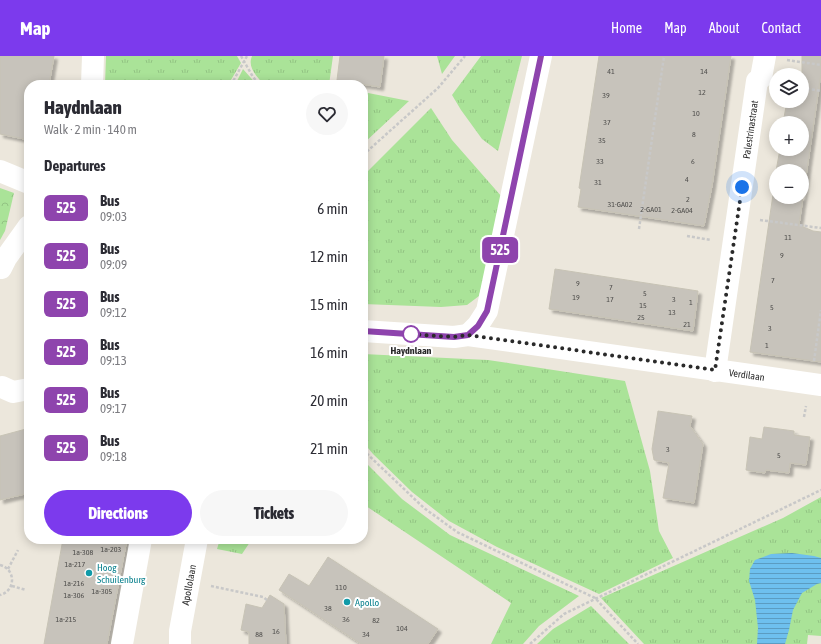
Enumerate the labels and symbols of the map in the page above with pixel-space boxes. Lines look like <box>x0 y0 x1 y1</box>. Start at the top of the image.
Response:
house number: 41 <box>607 67 615 76</box>
house number: 14 <box>700 67 708 76</box>
house number: 12 <box>698 88 706 97</box>
house number: 39 <box>602 91 610 100</box>
street label: Palestrinastraat <box>740 99 760 160</box>
house number: 10 <box>692 109 700 118</box>
house number: 37 <box>603 118 611 127</box>
house number: 8 <box>692 130 696 139</box>
house number: 35 <box>598 136 606 145</box>
house number: 33 <box>596 157 604 166</box>
house number: 6 <box>691 157 695 166</box>
house number: 4 <box>685 175 689 184</box>
your location <box>732 177 752 197</box>
house number: 31 <box>594 178 602 187</box>
house number: 2 <box>686 195 690 204</box>
house number: 31-GA02 <box>608 200 633 209</box>
house number: 2-GA01 <box>640 205 662 214</box>
house number: 2-GA04 <box>671 206 693 215</box>
house number: 11 <box>784 233 792 242</box>
line badge: 525 <box>477 237 523 263</box>
house number: 9 <box>780 251 784 260</box>
house number: 7 <box>771 276 775 285</box>
house number: 9 <box>576 279 580 288</box>
house number: 7 <box>609 283 613 292</box>
house number: 5 <box>643 289 647 298</box>
house number: 19 <box>572 293 580 302</box>
house number: 17 <box>606 295 614 304</box>
house number: 3 <box>672 295 676 304</box>
house number: 1 <box>689 298 693 307</box>
house number: 15 <box>639 301 647 310</box>
house number: 5 <box>770 303 774 312</box>
house number: 13 <box>668 308 676 317</box>
house number: 25 <box>637 313 645 322</box>
house number: 21 <box>683 320 691 329</box>
house number: 3 <box>768 324 772 333</box>
marker: Haydnlaan <box>402 325 420 343</box>
house number: 1 <box>765 341 769 350</box>
place label: Haydnlaan <box>391 345 432 356</box>
street label: Verdilaan <box>728 367 766 382</box>
house number: 3 <box>666 445 670 454</box>
house number: 5 <box>777 451 781 460</box>
house number: 1a-203 <box>101 545 122 554</box>
house number: 1a-308 <box>73 548 94 557</box>
house number: 1a-217 <box>65 560 86 569</box>
place label: Hoog Schuilenburg <box>97 562 146 585</box>
street label: Apollolaan <box>179 563 198 606</box>
marker: Hoog Schuilenburg <box>84 568 94 578</box>
house number: 1a-216 <box>64 579 85 588</box>
house number: 110 <box>335 583 347 592</box>
house number: 1a-305 <box>92 587 113 596</box>
house number: 1a-306 <box>64 591 85 600</box>
marker: Apollo <box>342 597 352 607</box>
place label: Apollo <box>355 597 380 608</box>
house number: 38 <box>324 604 332 613</box>
house number: 1a-215 <box>56 615 77 624</box>
house number: 36 <box>342 615 350 624</box>
house number: 82 <box>372 616 380 625</box>
house number: 104 <box>396 624 408 633</box>
house number: 16 <box>272 627 280 636</box>
house number: 88 <box>255 630 263 639</box>
house number: 34 <box>362 630 370 639</box>

